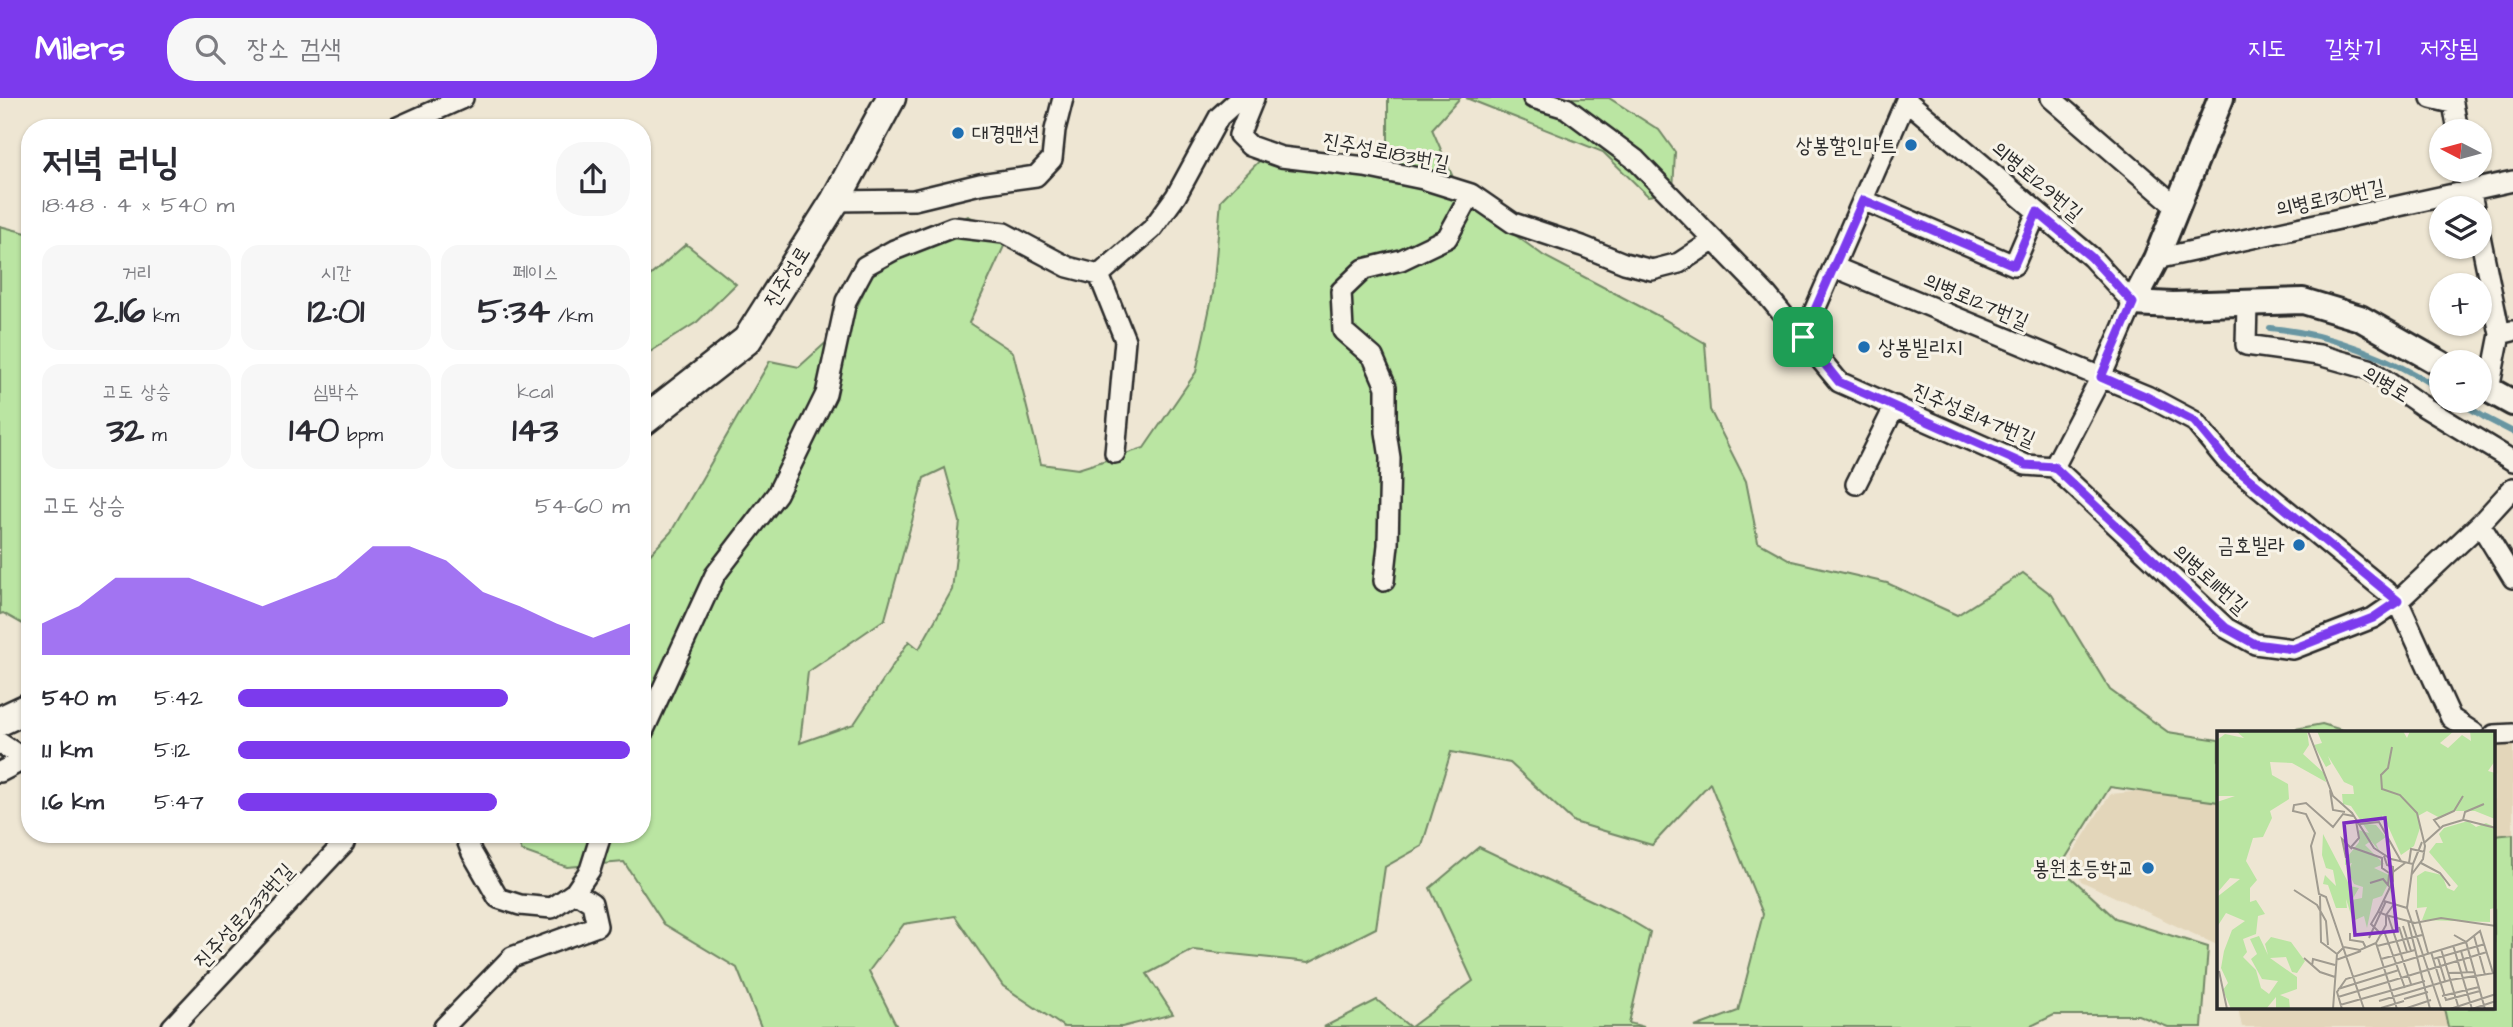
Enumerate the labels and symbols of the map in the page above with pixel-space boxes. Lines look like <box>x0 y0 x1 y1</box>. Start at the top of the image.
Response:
place label: 대경맨션 <box>972 119 1040 148</box>
north arrow <box>2429 119 2492 182</box>
marker: 대경맨션 <box>950 125 966 141</box>
street label: 진주성로183번길 <box>1320 126 1452 178</box>
place label: 상봉할인마트 <box>1796 131 1897 160</box>
street label: 의병로129번길 <box>1985 134 2089 228</box>
marker: 상봉할인마트 <box>1903 137 1919 153</box>
street label: 의병로130번길 <box>2273 172 2387 224</box>
street label: 진주성로 <box>757 241 817 313</box>
street label: 의병로127번길 <box>1919 266 2033 336</box>
pin <box>1773 307 1833 367</box>
place label: 상봉빌리지 <box>1878 333 1963 362</box>
marker: 상봉빌리지 <box>1856 339 1872 355</box>
street label: 의병로 <box>2357 359 2415 409</box>
street label: 진주성로147번길 <box>1908 376 2040 454</box>
place label: 금호빌라 <box>2217 531 2285 560</box>
street label: 의병로111번길 <box>2166 537 2254 621</box>
marker: 금호빌라 <box>2291 537 2307 553</box>
inset map <box>2217 731 2496 1010</box>
place label: 봉원초등학교 <box>2033 854 2134 883</box>
street label: 진주성로233번길 <box>187 857 301 975</box>
marker: 봉원초등학교 <box>2140 860 2156 876</box>

